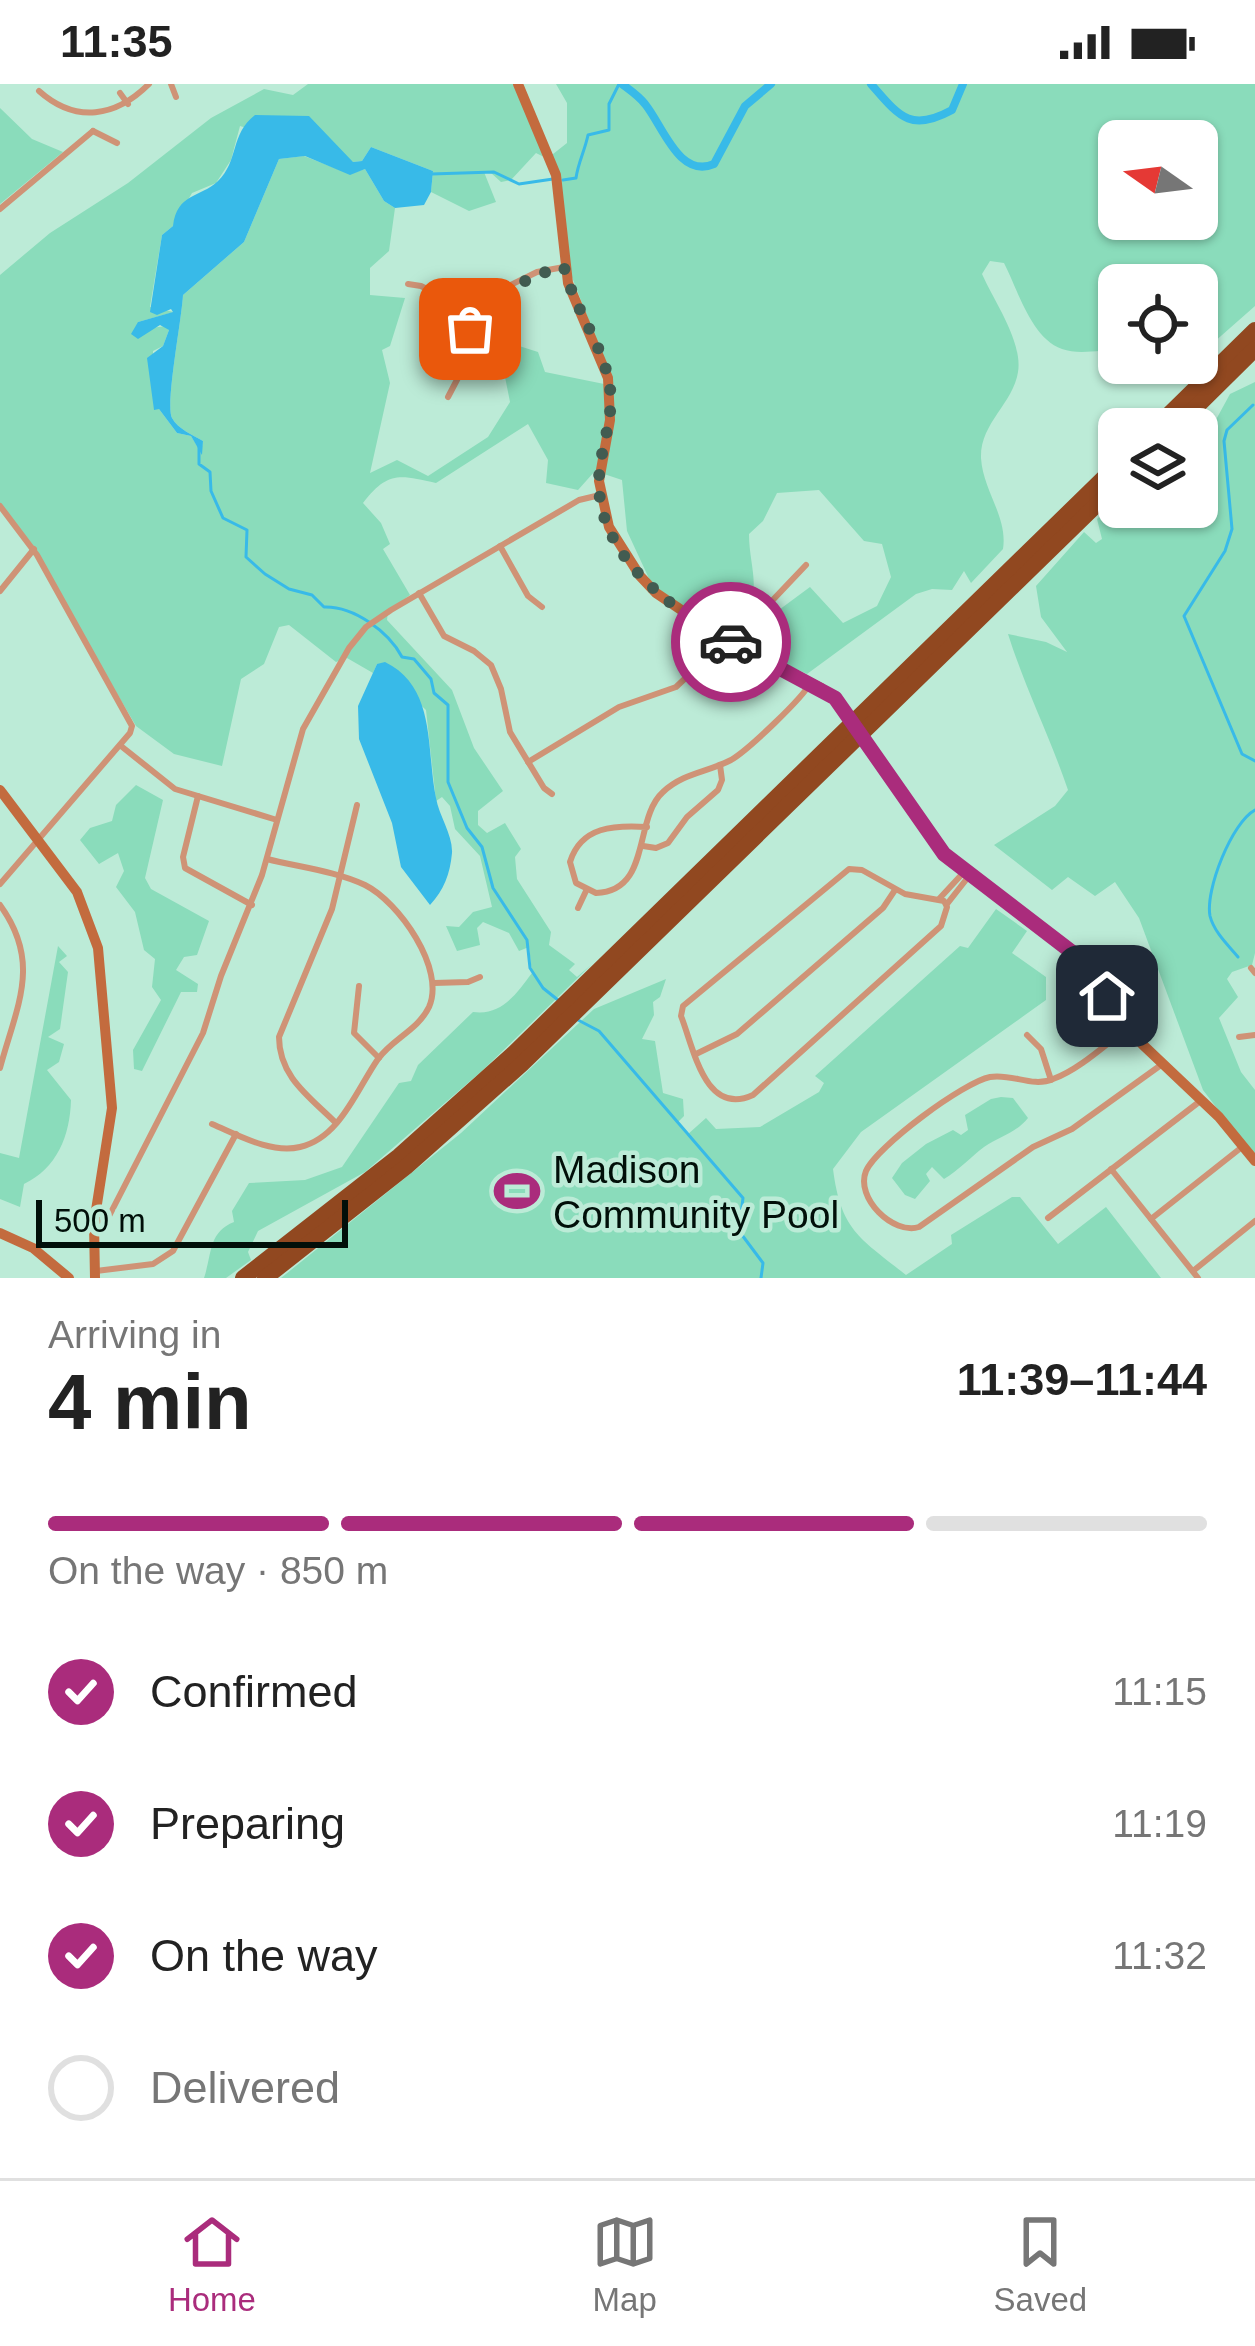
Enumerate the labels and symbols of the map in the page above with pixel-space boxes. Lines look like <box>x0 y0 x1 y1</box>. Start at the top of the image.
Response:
north arrow <box>1098 120 1218 240</box>
pin <box>419 278 521 380</box>
courier <box>671 582 791 702</box>
pin <box>1056 945 1158 1047</box>
place label: Madison Community Pool <box>553 1148 839 1236</box>
sports icon: Madison Community Pool <box>492 1166 542 1216</box>
scale bar <box>36 1194 348 1247</box>

